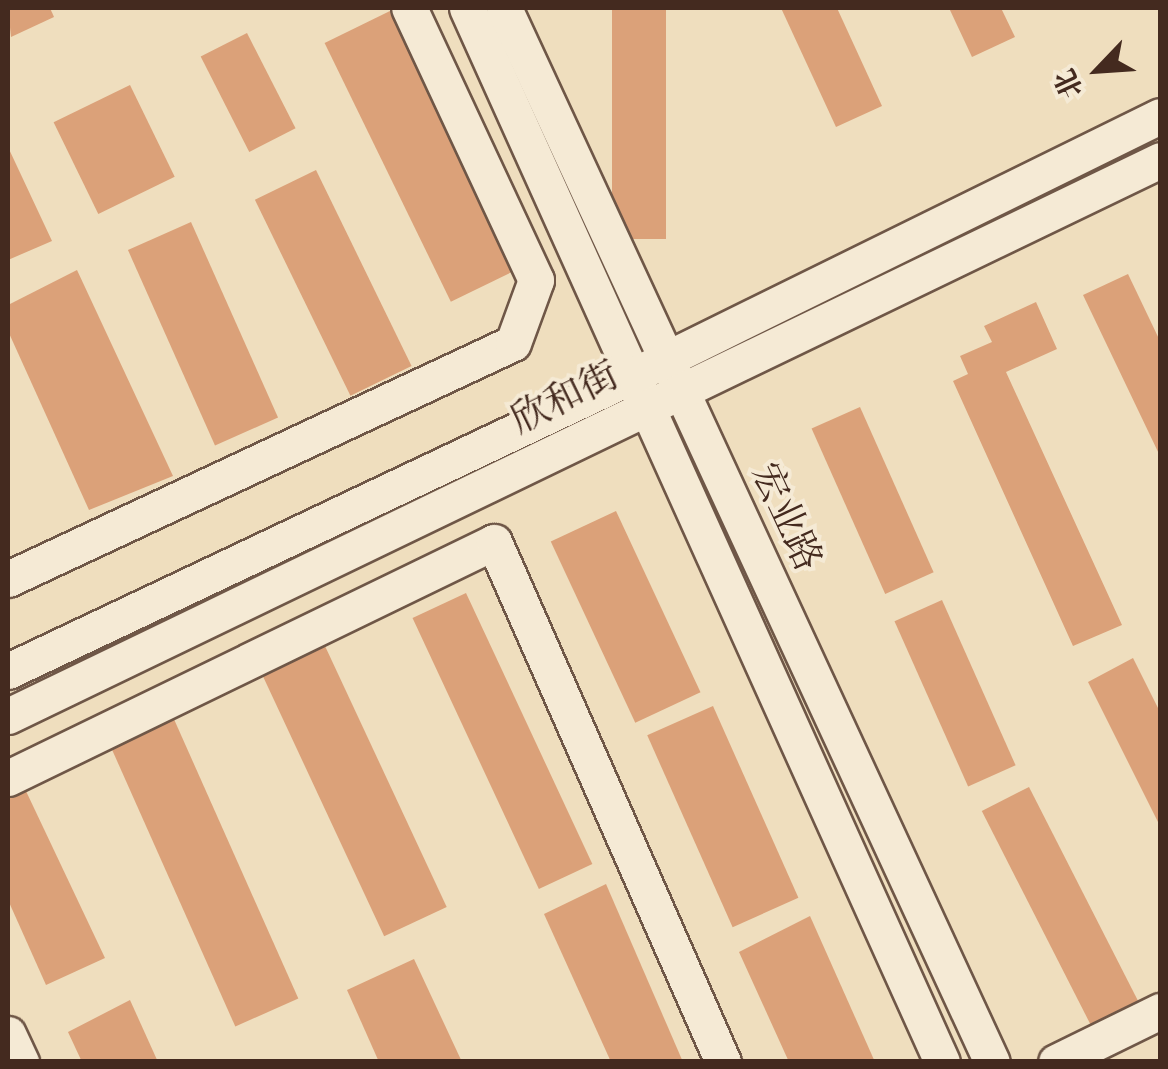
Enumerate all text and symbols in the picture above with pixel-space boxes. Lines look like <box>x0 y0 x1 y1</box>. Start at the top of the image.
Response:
north arrow <box>1048 20 1148 120</box>
text: 北 <box>1052 64 1089 101</box>
street label: 欣和街 <box>505 355 627 445</box>
street label: 宏业路 <box>739 457 829 579</box>

